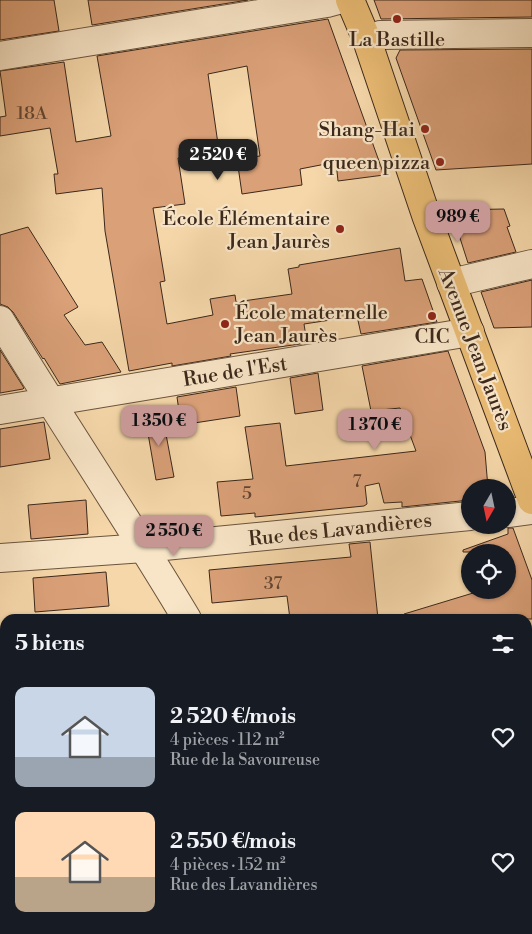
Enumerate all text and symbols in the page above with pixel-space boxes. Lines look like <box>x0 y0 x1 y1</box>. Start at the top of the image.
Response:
marker: La Bastille <box>391 13 403 25</box>
place label: La Bastille <box>349 28 445 53</box>
house number: 18A <box>17 102 48 125</box>
place label: Shang-Hai <box>319 118 415 143</box>
marker: Shang-Hai <box>419 123 431 135</box>
pin: 2 520 € <box>172 138 264 181</box>
text: 2 520 € <box>189 145 247 165</box>
place label: queen pizza <box>323 151 431 176</box>
marker: queen pizza <box>434 156 446 168</box>
pin: 989 € <box>423 200 493 243</box>
place label: École Élémentaire Jean Jaurès <box>163 206 330 255</box>
text: 989 € <box>436 207 480 227</box>
marker: École Élémentaire Jean Jaurès <box>334 223 346 235</box>
street label: Avenue Jean Jaurès <box>432 264 517 434</box>
place label: École maternelle Jean Jaurès <box>234 300 388 349</box>
marker: CIC <box>426 310 438 322</box>
marker: École maternelle Jean Jaurès <box>219 318 231 330</box>
place label: CIC <box>414 325 450 350</box>
street label: Rue de l'Est <box>181 352 289 393</box>
pin: 1 350 € <box>113 404 205 447</box>
pin: 1 370 € <box>329 408 421 451</box>
text: 1 350 € <box>132 411 186 431</box>
text: 1 370 € <box>348 415 402 435</box>
house number: 7 <box>352 470 362 493</box>
north arrow <box>461 479 516 534</box>
map controls <box>461 479 516 599</box>
house number: 5 <box>242 482 252 505</box>
street label: Rue des Lavandières <box>247 508 433 553</box>
pin: 2 550 € <box>128 514 220 557</box>
text: 2 550 € <box>145 521 203 541</box>
button: locate <box>461 544 516 599</box>
house number: 37 <box>264 572 282 595</box>
icon: filters <box>489 630 517 658</box>
text: 5 biens <box>15 631 85 657</box>
text: 2 520 €/mois <box>170 704 296 730</box>
icon: home <box>55 707 115 767</box>
icon: heart <box>489 723 517 751</box>
text: 4 pièces · 112 m² <box>170 730 285 750</box>
text: Rue de la Savoureuse <box>170 750 320 770</box>
text: 2 550 €/mois <box>170 829 296 855</box>
icon: home <box>55 832 115 892</box>
icon: heart <box>489 848 517 876</box>
text: 4 pièces · 152 m² <box>170 855 286 875</box>
text: Rue des Lavandières <box>170 875 317 895</box>

